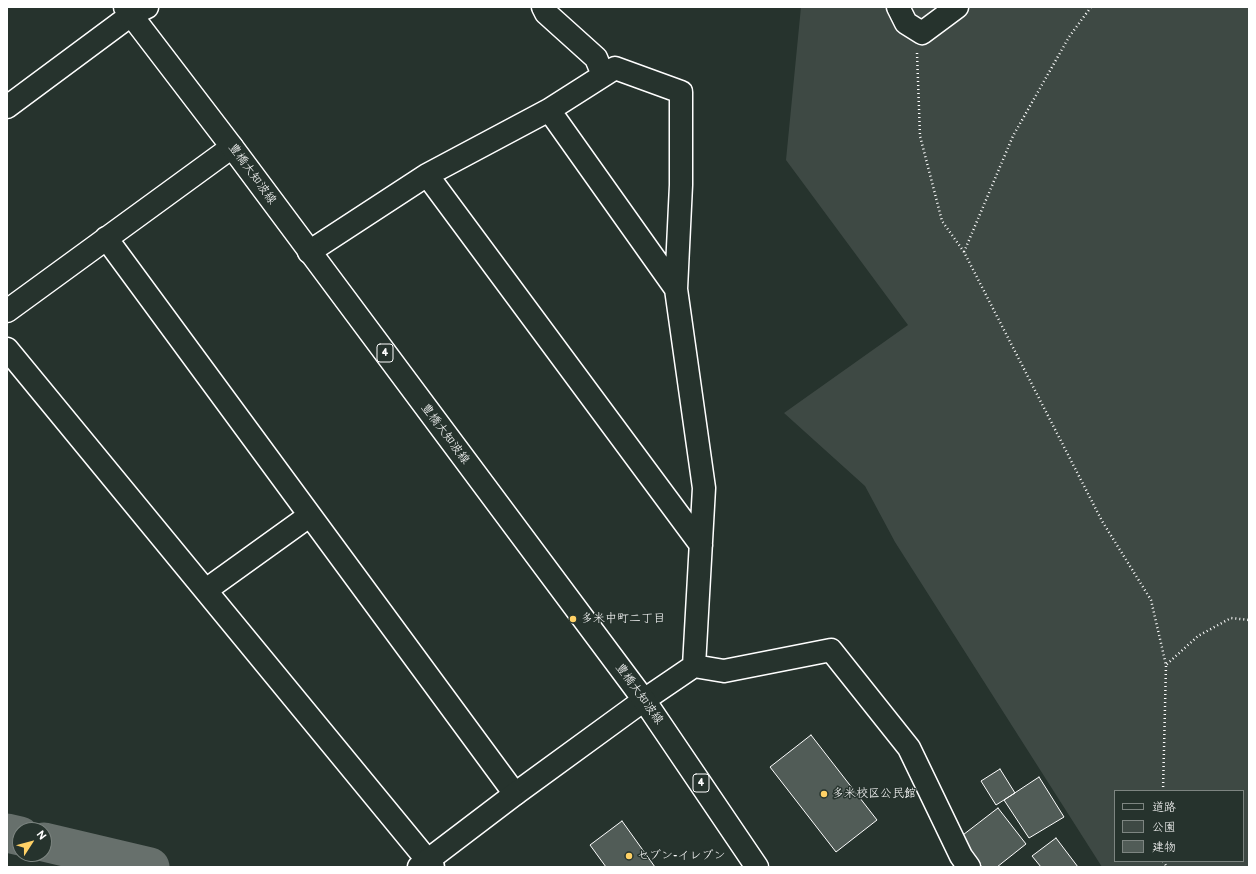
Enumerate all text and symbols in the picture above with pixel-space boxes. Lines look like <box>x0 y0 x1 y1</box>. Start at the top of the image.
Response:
street label: 豊橋大知波線 <box>225 141 279 207</box>
road number: 4 <box>377 344 393 362</box>
street label: 豊橋大知波線 <box>418 401 472 467</box>
place label: 多米中町二丁目 <box>581 612 665 626</box>
marker: 多米中町二丁目 <box>568 614 578 624</box>
street label: 豊橋大知波線 <box>612 661 666 727</box>
road number: 4 <box>693 774 709 792</box>
place label: 多米校区公民館 <box>832 787 916 801</box>
marker: 多米校区公民館 <box>819 789 829 799</box>
legend <box>1114 790 1244 862</box>
text: 道路 <box>1152 800 1176 815</box>
text: 公園 <box>1152 820 1176 835</box>
north arrow <box>12 822 52 862</box>
text: N <box>34 828 49 842</box>
text: 建物 <box>1152 840 1176 855</box>
place label: セブン-イレブン <box>637 849 725 863</box>
marker: セブン-イレブン <box>624 851 634 861</box>

